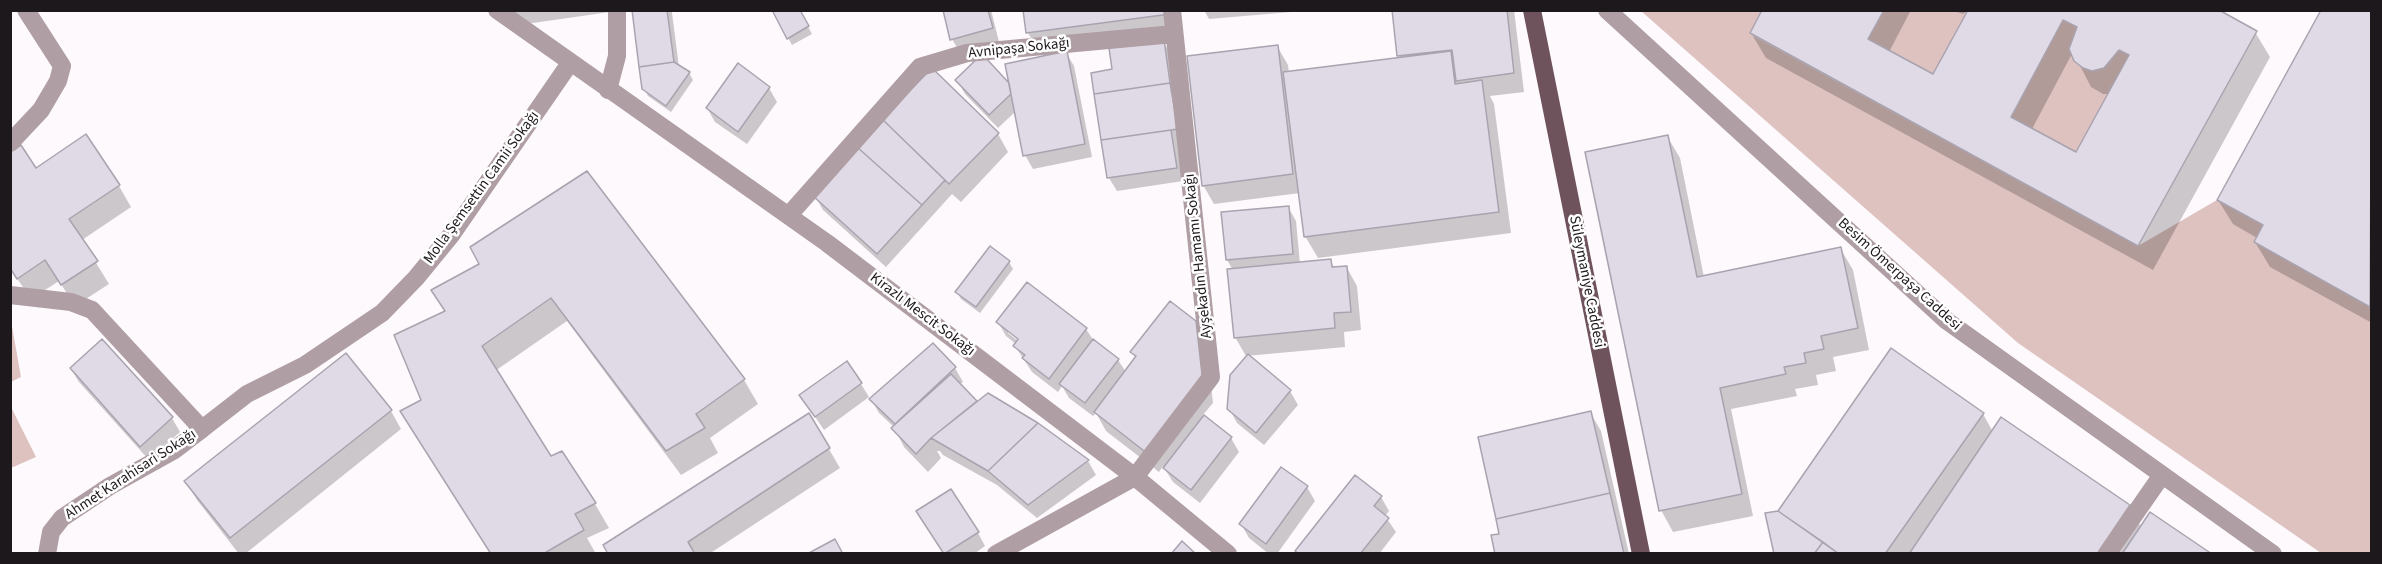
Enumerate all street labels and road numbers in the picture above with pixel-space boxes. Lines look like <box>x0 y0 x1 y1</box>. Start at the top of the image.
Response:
street label: Avnipaşa Sokağı <box>967 35 1071 63</box>
street label: Molla Şemsettin Camii Sokağı <box>420 108 544 268</box>
street label: Ayşekadın Hamamı Sokağı <box>1181 173 1217 339</box>
street label: Süleymaniye Caddesi <box>1564 215 1608 349</box>
street label: Besim Ömerpaşa Caddesi <box>1834 215 1964 335</box>
street label: Kirazlı Mescit Sokağı <box>866 270 978 360</box>
street label: Ahmet Karahisari Sokağı <box>62 426 200 524</box>

